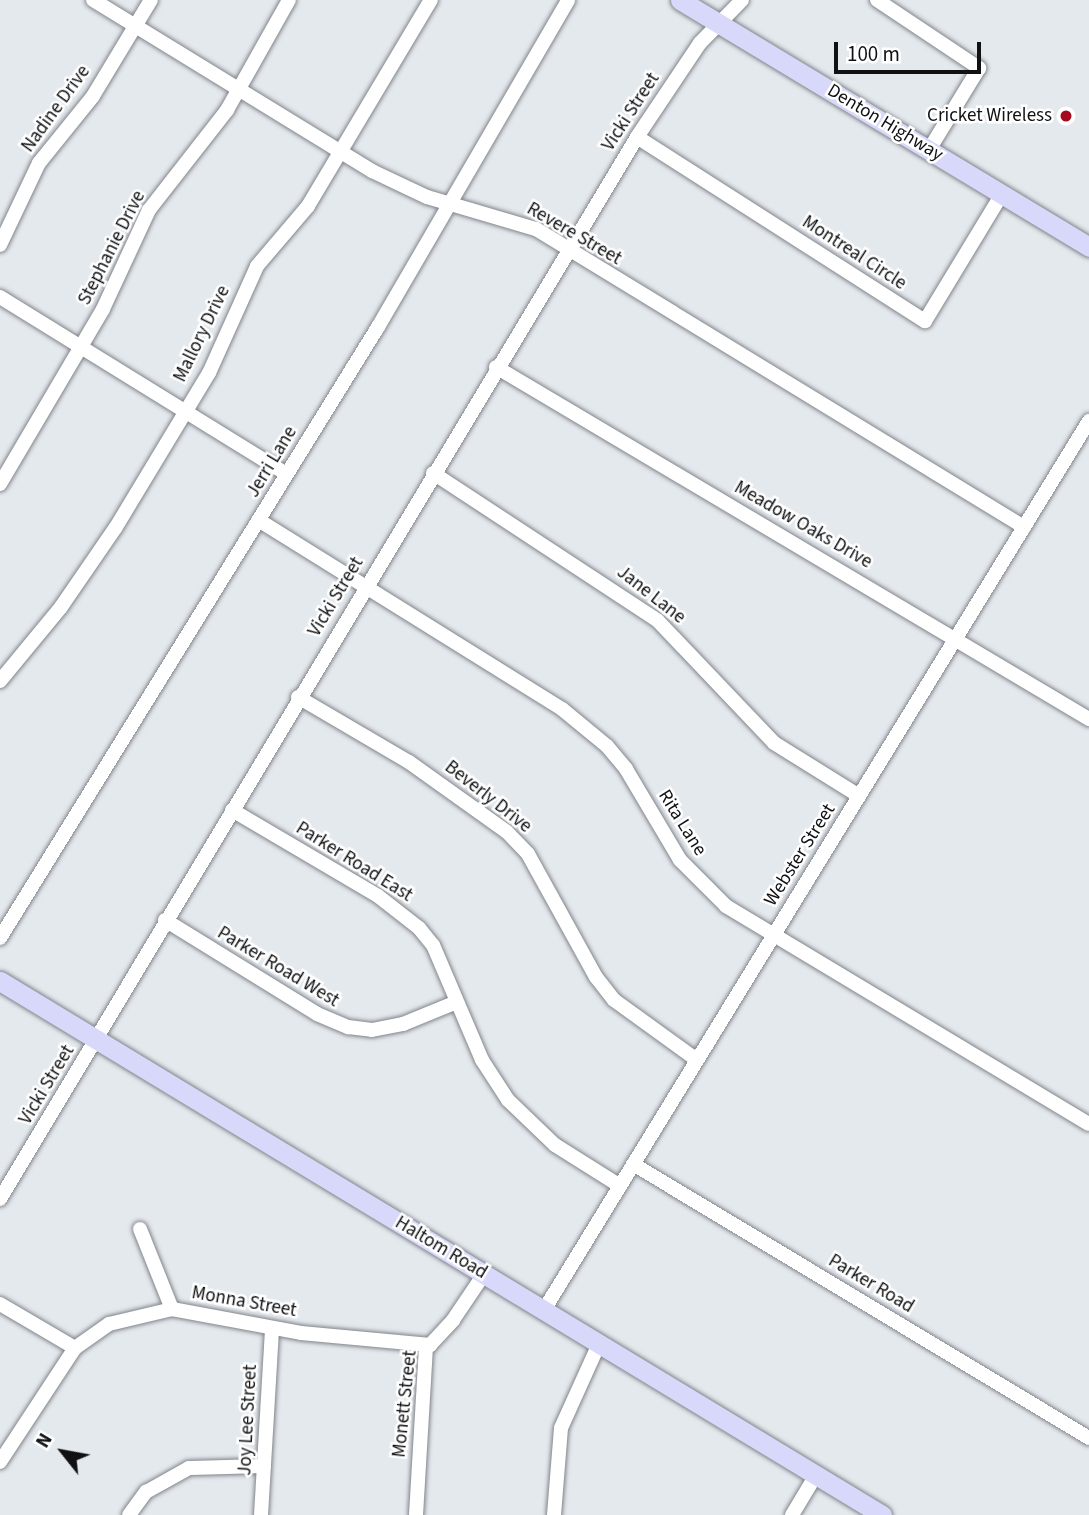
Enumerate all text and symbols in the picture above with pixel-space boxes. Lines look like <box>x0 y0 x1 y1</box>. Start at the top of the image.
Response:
scale bar <box>837 28 984 72</box>
text: 100 m <box>847 39 900 69</box>
street label: Nadine Drive <box>17 61 95 157</box>
street label: Vicki Street <box>597 69 665 155</box>
street label: Denton Highway <box>823 79 947 167</box>
place label: Cricket Wireless <box>927 105 1052 127</box>
marker: Cricket Wireless <box>1058 108 1074 124</box>
street label: Stephanie Drive <box>73 187 151 309</box>
street label: Revere Street <box>523 198 625 270</box>
street label: Montreal Circle <box>798 211 910 295</box>
street label: Mallory Drive <box>169 282 235 386</box>
street label: Jerri Lane <box>242 422 302 502</box>
street label: Meadow Oaks Drive <box>730 476 876 574</box>
street label: Vicki Street <box>303 553 369 641</box>
street label: Jane Lane <box>612 561 690 629</box>
street label: Beverly Drive <box>440 756 536 838</box>
street label: Rita Lane <box>653 786 711 860</box>
street label: Webster Street <box>760 800 840 910</box>
street label: Parker Road East <box>291 817 417 907</box>
street label: Parker Road West <box>213 922 343 1012</box>
street label: Vicki Street <box>14 1041 80 1129</box>
street label: Haltom Road <box>391 1212 491 1284</box>
street label: Parker Road <box>824 1250 918 1318</box>
street label: Monna Street <box>190 1282 298 1322</box>
street label: Monett Street <box>388 1349 422 1459</box>
street label: Joy Lee Street <box>234 1364 262 1476</box>
north arrow <box>28 1417 98 1487</box>
text: N <box>30 1429 59 1453</box>

